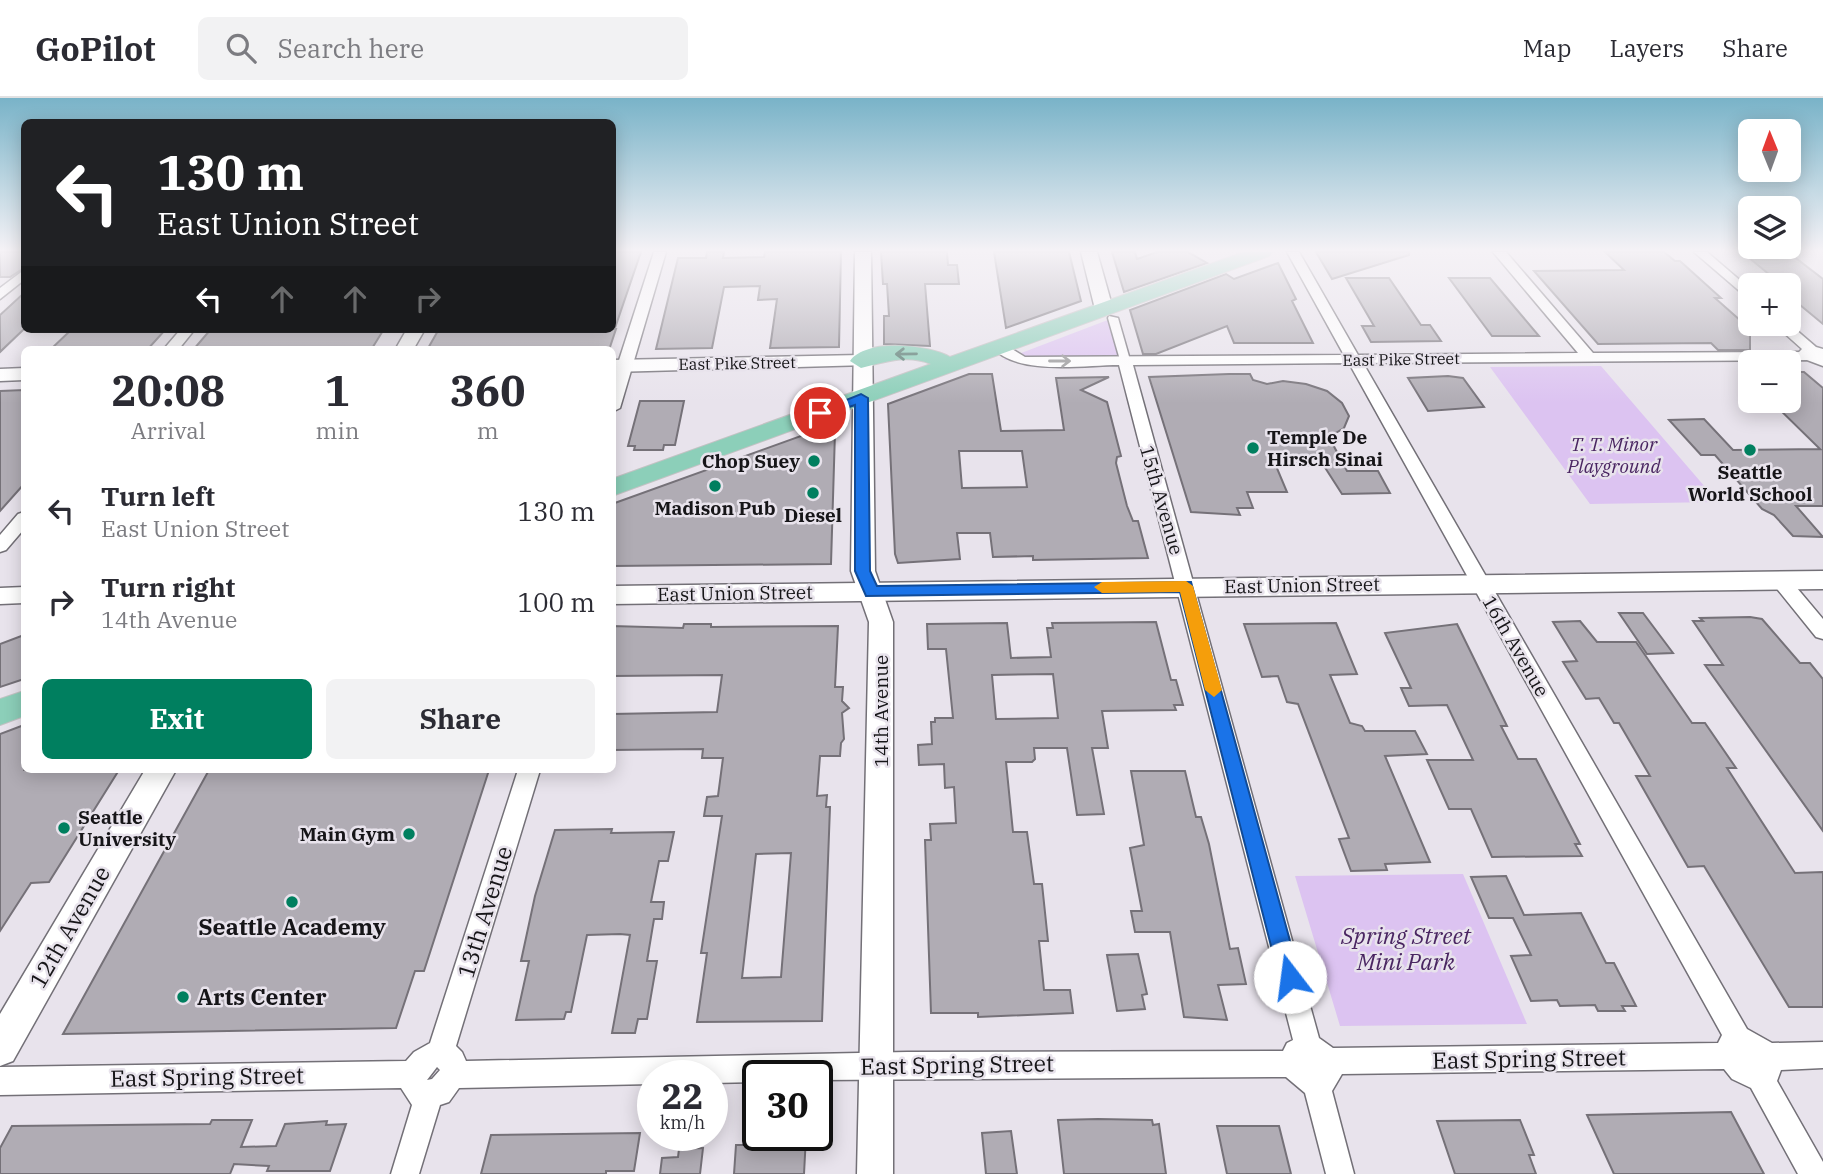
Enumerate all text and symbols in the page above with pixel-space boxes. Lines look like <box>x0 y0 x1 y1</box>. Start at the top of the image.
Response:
search box <box>198 17 688 80</box>
text: GoPilot <box>35 27 156 70</box>
icon: search <box>222 29 260 67</box>
text: Search here <box>278 31 424 65</box>
text: Map <box>1523 32 1571 64</box>
text: Layers <box>1609 32 1684 64</box>
text: Share <box>1722 32 1788 64</box>
north arrow <box>1738 119 1801 182</box>
map controls <box>1738 119 1801 413</box>
text: 130 m <box>157 140 304 203</box>
icon: left <box>42 147 133 238</box>
button: layers <box>1738 196 1801 259</box>
text: East Union Street <box>157 202 419 244</box>
button: + <box>1738 273 1801 336</box>
icon: left <box>190 280 228 318</box>
icon: ahead <box>263 280 301 318</box>
icon: ahead <box>336 280 374 318</box>
icon: right <box>409 280 447 318</box>
one-way arrow <box>894 347 917 361</box>
street label: East Pike Street <box>1342 348 1460 370</box>
button: − <box>1738 350 1801 413</box>
street label: East Pike Street <box>678 352 796 374</box>
one-way arrow <box>1048 354 1071 368</box>
text: 20:08 <box>111 363 225 418</box>
text: 1 <box>325 363 350 418</box>
text: 360 <box>450 363 525 418</box>
pin <box>790 383 850 443</box>
icon: arrive <box>801 394 839 432</box>
text: Arrival <box>131 415 206 445</box>
text: min <box>316 415 359 445</box>
text: m <box>477 415 499 445</box>
place label: Temple De Hirsch Sinai <box>1267 425 1383 471</box>
park label: T. T. Minor Playground <box>1566 432 1661 478</box>
marker: Temple De Hirsch Sinai <box>1245 440 1261 456</box>
marker: Seattle World School <box>1742 442 1758 458</box>
street label: 15th Avenue <box>1135 443 1189 557</box>
place label: Chop Suey <box>702 449 800 473</box>
marker: Chop Suey <box>806 453 822 469</box>
place label: Seattle World School <box>1688 460 1812 506</box>
marker: Madison Pub <box>707 478 723 494</box>
text: Turn left <box>101 479 215 513</box>
marker: Diesel <box>805 485 821 501</box>
icon: left <box>42 492 80 530</box>
text: 130 m <box>517 494 595 528</box>
place label: Madison Pub <box>654 496 776 520</box>
place label: Diesel <box>784 503 842 527</box>
text: East Union Street <box>101 513 289 543</box>
text: Turn right <box>101 570 235 604</box>
street label: East Union Street <box>1224 572 1380 598</box>
street label: East Union Street <box>657 580 813 606</box>
icon: right <box>42 583 80 621</box>
text: 100 m <box>517 585 595 619</box>
street label: 16th Avenue <box>1477 591 1555 701</box>
text: 14th Avenue <box>101 604 237 634</box>
street label: 14th Avenue <box>869 655 893 767</box>
button: Exit <box>42 679 312 759</box>
button: Share <box>326 679 595 759</box>
place label: Seattle University <box>78 805 176 851</box>
marker: Seattle University <box>56 820 72 836</box>
place label: Main Gym <box>300 822 395 846</box>
marker: Main Gym <box>401 826 417 842</box>
street label: 13th Avenue <box>450 842 518 981</box>
street label: 12th Avenue <box>22 860 116 993</box>
marker: Seattle Academy <box>284 894 300 910</box>
place label: Seattle Academy <box>198 911 386 941</box>
park label: Spring Street Mini Park <box>1340 920 1472 976</box>
position arrow <box>1253 940 1327 1014</box>
place label: Arts Center <box>197 981 327 1011</box>
marker: Arts Center <box>175 989 191 1005</box>
street label: East Spring Street <box>1432 1041 1626 1075</box>
street label: East Spring Street <box>860 1047 1054 1081</box>
street label: East Spring Street <box>110 1059 304 1093</box>
speed limit sign: 30 <box>742 1060 833 1151</box>
text: 22 <box>661 1073 704 1119</box>
text: km/h <box>660 1111 705 1134</box>

